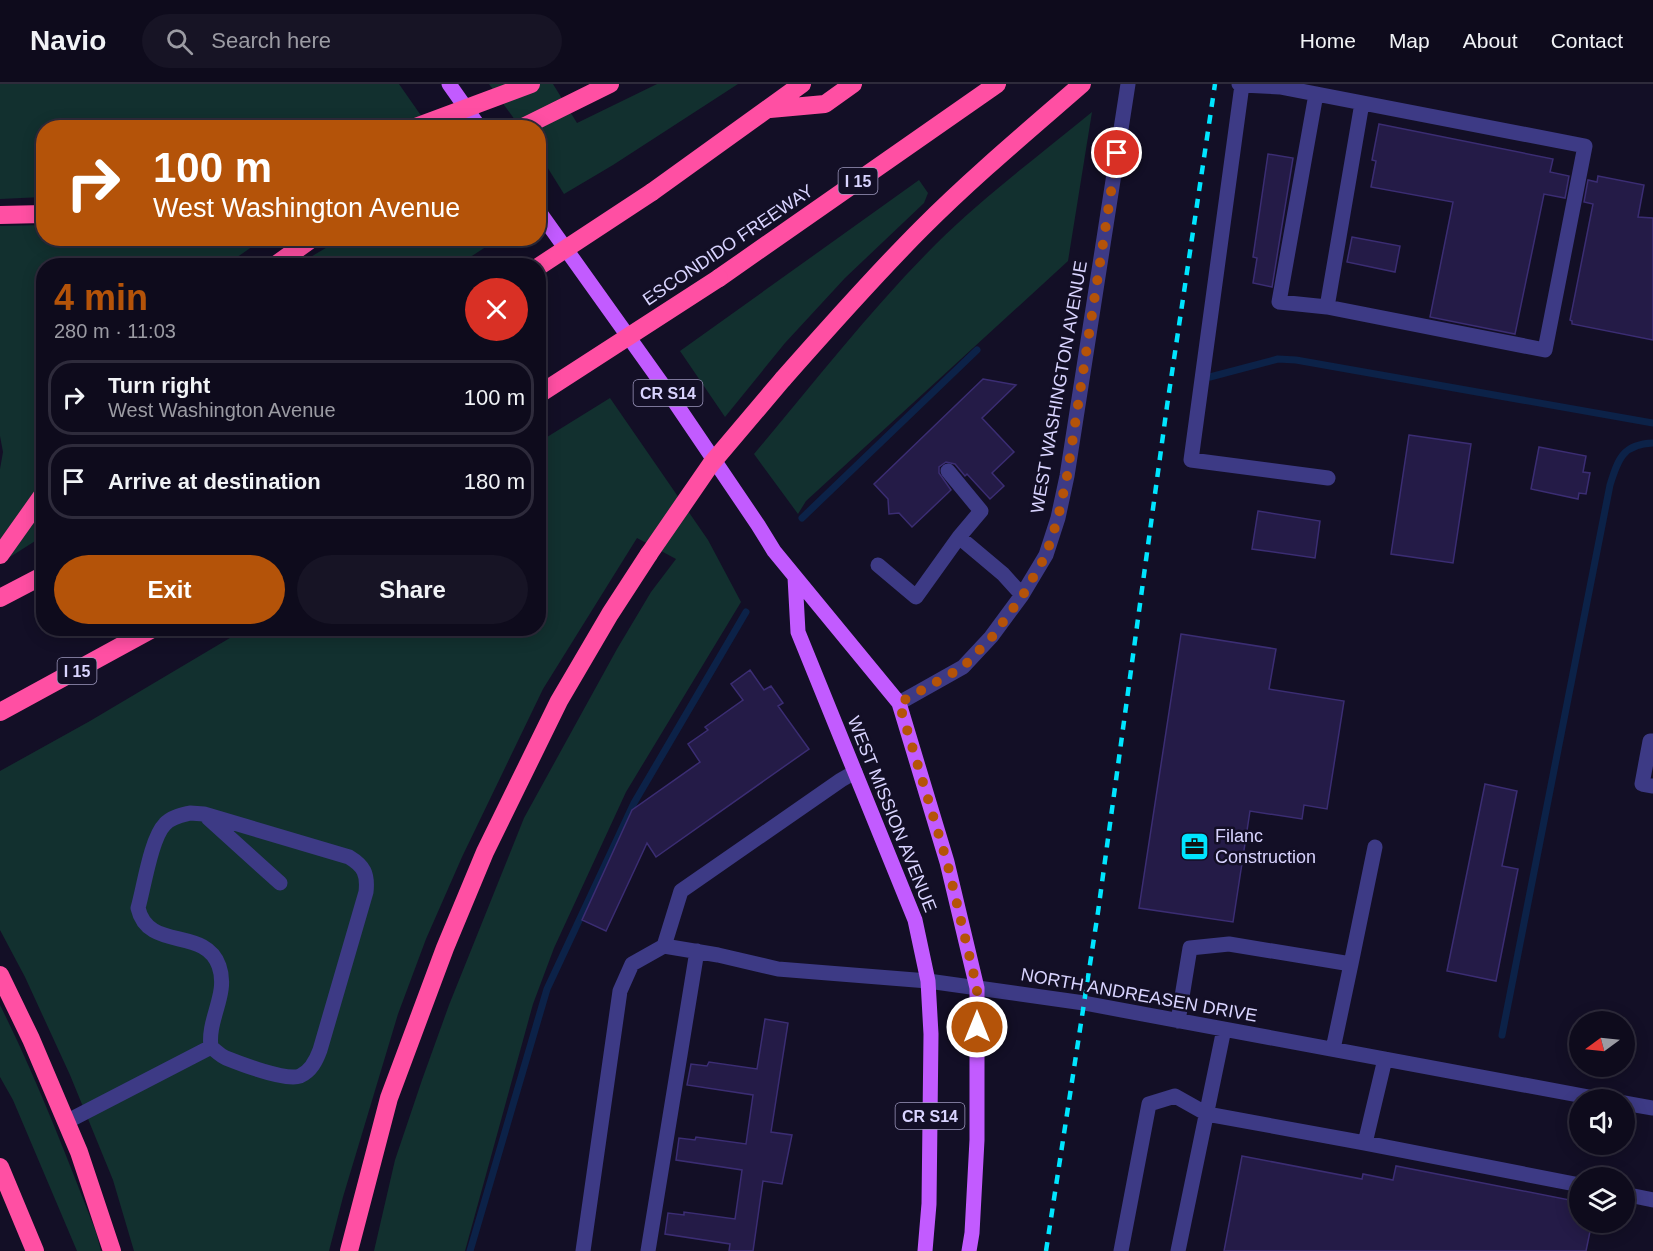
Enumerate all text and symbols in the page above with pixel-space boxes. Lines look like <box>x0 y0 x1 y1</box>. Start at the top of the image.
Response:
search box <box>142 14 562 68</box>
text: Navio <box>30 25 106 56</box>
icon: search <box>163 25 196 58</box>
text: Search here <box>211 28 331 53</box>
text: Home <box>1300 29 1356 52</box>
text: Map <box>1389 29 1430 52</box>
text: About <box>1463 29 1518 52</box>
text: Contact <box>1551 29 1623 52</box>
pin <box>1091 127 1142 178</box>
icon: arrive <box>1100 136 1133 169</box>
icon: right <box>54 144 132 222</box>
text: 100 m <box>153 144 272 191</box>
road number: I 15 <box>838 168 878 194</box>
street label: ESCONDIDO FREEWAY <box>639 181 817 309</box>
text: West Washington Avenue <box>153 193 460 223</box>
street label: WEST WASHINGTON AVENUE <box>1027 259 1091 515</box>
text: 4 min <box>54 277 148 318</box>
button: close <box>465 278 528 341</box>
text: 280 m · 11:03 <box>54 320 176 342</box>
text: Turn right <box>108 373 210 398</box>
road number: CR S14 <box>634 380 702 406</box>
icon: right <box>57 381 90 414</box>
text: 100 m <box>464 385 525 410</box>
text: West Washington Avenue <box>108 399 336 421</box>
icon: arrive <box>57 465 90 498</box>
text: Arrive at destination <box>108 469 321 494</box>
text: 180 m <box>464 469 525 494</box>
button: Exit <box>54 555 285 624</box>
button: Share <box>297 555 528 624</box>
road number: I 15 <box>58 658 97 684</box>
street label: WEST MISSION AVENUE <box>844 713 940 915</box>
place label: Filanc Construction <box>1215 826 1316 867</box>
office icon: Filanc Construction <box>1178 830 1210 862</box>
street label: NORTH ANDREASEN DRIVE <box>1019 964 1259 1026</box>
position arrow <box>945 995 1009 1059</box>
north arrow <box>1569 1011 1635 1077</box>
map controls <box>1569 1011 1635 1233</box>
button: sound <box>1569 1089 1635 1155</box>
road number: CR S14 <box>896 1103 964 1129</box>
button: layers <box>1569 1167 1635 1233</box>

